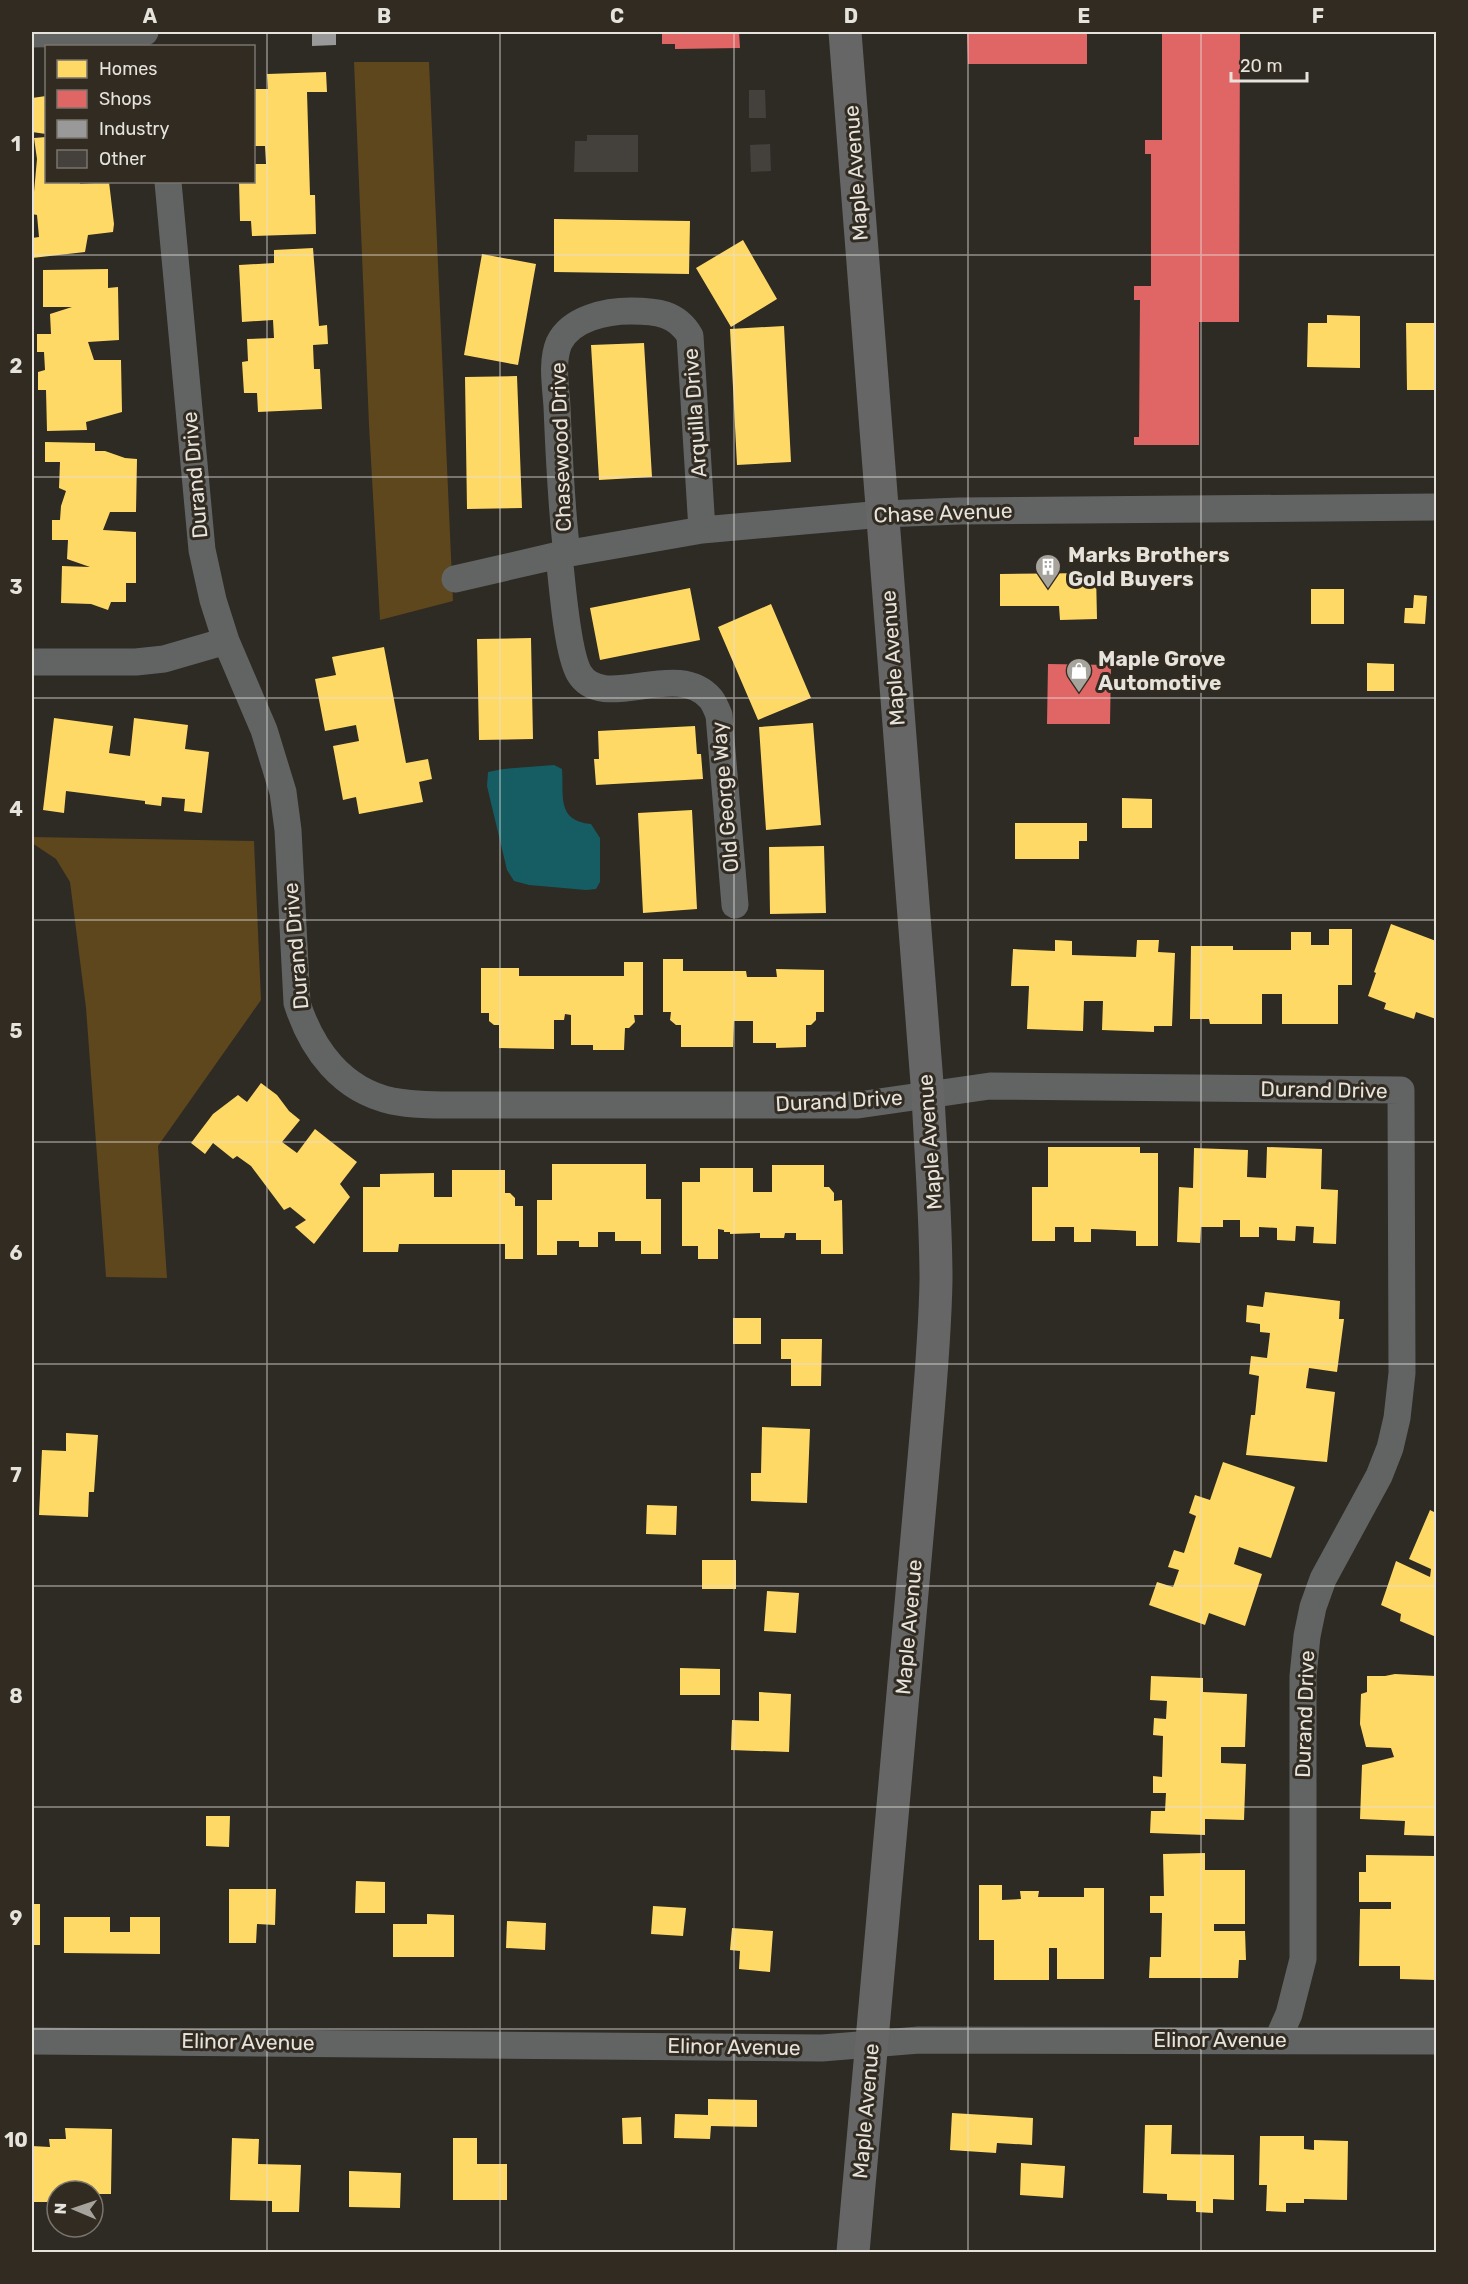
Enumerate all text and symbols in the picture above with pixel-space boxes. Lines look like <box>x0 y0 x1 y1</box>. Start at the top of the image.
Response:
text: A <box>143 4 158 28</box>
text: B <box>377 4 391 28</box>
text: C <box>610 4 624 28</box>
text: D <box>844 4 858 28</box>
text: E <box>1078 4 1090 28</box>
text: F <box>1312 4 1324 28</box>
legend <box>45 45 255 183</box>
scale bar <box>1231 45 1308 83</box>
text: 20 m <box>1240 55 1282 77</box>
text: Homes <box>99 58 157 80</box>
text: Shops <box>99 88 151 110</box>
street label: Maple Avenue <box>838 104 873 242</box>
text: Industry <box>99 118 169 140</box>
text: 1 <box>11 132 21 156</box>
text: Other <box>99 148 146 170</box>
street label: Arquilla Drive <box>678 348 711 479</box>
text: 2 <box>10 354 23 378</box>
street label: Chasewood Drive <box>545 362 576 532</box>
street label: Durand Drive <box>176 410 213 540</box>
street label: Chase Avenue <box>873 498 1013 527</box>
place label: Marks Brothers Gold Buyers <box>1068 542 1230 591</box>
building icon: Marks Brothers Gold Buyers <box>1033 552 1063 590</box>
text: 3 <box>9 575 23 599</box>
street label: Maple Avenue <box>875 589 910 727</box>
place label: Maple Grove Automotive <box>1098 646 1226 695</box>
shop icon: Maple Grove Automotive <box>1064 656 1094 694</box>
street label: Old George Way <box>705 720 744 873</box>
text: 4 <box>9 797 23 821</box>
street label: Durand Drive <box>277 881 314 1011</box>
text: 5 <box>10 1019 23 1043</box>
street label: Maple Avenue <box>912 1073 947 1211</box>
street label: Durand Drive <box>1260 1076 1388 1103</box>
street label: Durand Drive <box>775 1085 903 1116</box>
text: 6 <box>9 1241 23 1265</box>
text: 7 <box>10 1463 22 1487</box>
street label: Maple Avenue <box>890 1558 927 1696</box>
street label: Durand Drive <box>1290 1650 1319 1778</box>
text: 8 <box>9 1684 23 1708</box>
text: 9 <box>10 1906 23 1930</box>
street label: Elinor Avenue <box>1153 2027 1287 2052</box>
street label: Elinor Avenue <box>181 2028 315 2055</box>
street label: Elinor Avenue <box>667 2033 801 2060</box>
street label: Maple Avenue <box>847 2042 884 2180</box>
text: 10 <box>4 2128 28 2152</box>
north arrow <box>45 2179 105 2239</box>
text: N <box>51 2202 70 2215</box>

